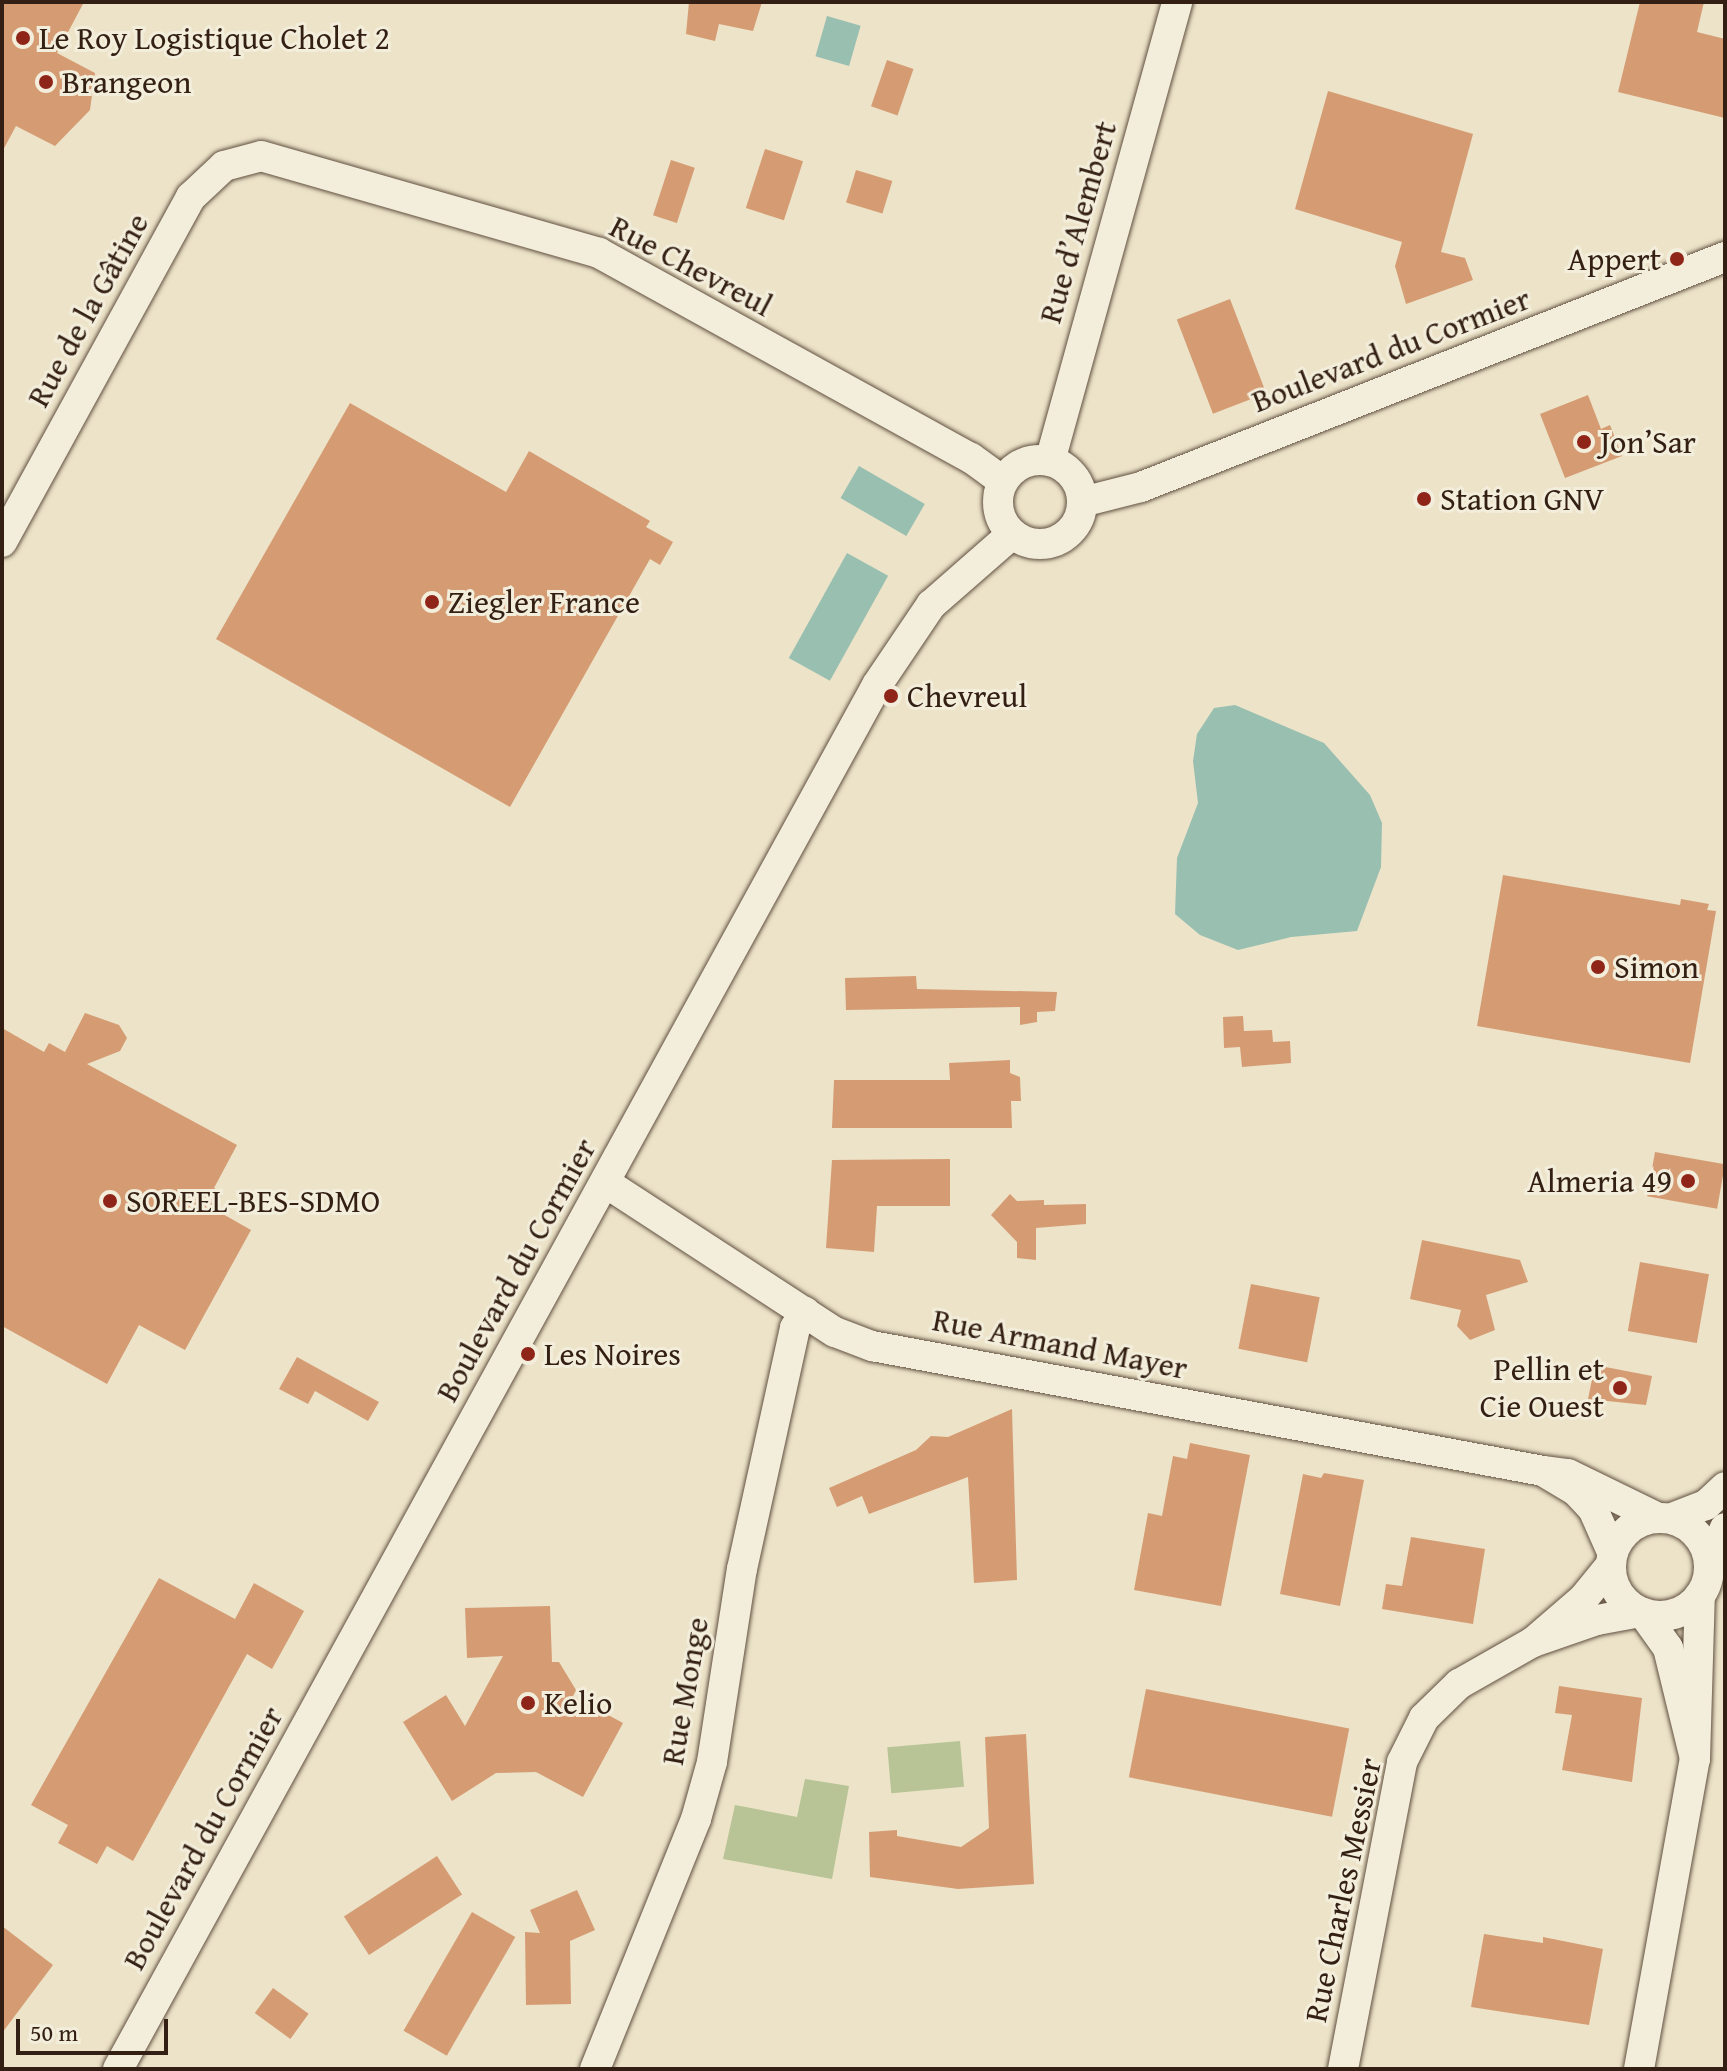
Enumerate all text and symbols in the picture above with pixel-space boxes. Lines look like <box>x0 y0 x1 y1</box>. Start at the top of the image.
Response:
place label: Le Roy Logistique Cholet 2 <box>39 19 390 57</box>
marker: Le Roy Logistique Cholet 2 <box>14 29 32 47</box>
place label: Brangeon <box>62 63 191 101</box>
marker: Brangeon <box>37 73 55 91</box>
street label: Rue d’Alembert <box>1031 117 1125 327</box>
street label: Rue de la Gâtine <box>19 207 157 413</box>
street label: Rue Chevreul <box>603 207 779 325</box>
place label: Appert <box>1568 240 1661 278</box>
marker: Appert <box>1668 250 1686 268</box>
street label: Boulevard du Cormier <box>1246 279 1536 421</box>
place label: Jon’Sar <box>1600 423 1696 461</box>
marker: Jon’Sar <box>1575 433 1593 451</box>
place label: Station GNV <box>1440 480 1604 518</box>
marker: Station GNV <box>1415 490 1433 508</box>
place label: Ziegler France <box>448 583 640 621</box>
marker: Ziegler France <box>423 593 441 611</box>
place label: Chevreul <box>907 677 1027 715</box>
marker: Chevreul <box>882 687 900 705</box>
place label: Simon <box>1614 948 1699 986</box>
marker: Simon <box>1589 958 1607 976</box>
street label: Boulevard du Cormier <box>428 1132 604 1408</box>
place label: Almeria 49 <box>1527 1162 1672 1200</box>
marker: Almeria 49 <box>1679 1172 1697 1190</box>
place label: SOREEL-BES-SDMO <box>126 1182 380 1220</box>
marker: SOREEL-BES-SDMO <box>101 1192 119 1210</box>
street label: Rue Armand Mayer <box>929 1300 1191 1388</box>
place label: Les Noires <box>544 1335 681 1373</box>
marker: Les Noires <box>519 1345 537 1363</box>
place label: Pellin et Cie Ouest <box>1480 1351 1604 1426</box>
marker: Pellin et Cie Ouest <box>1611 1379 1629 1397</box>
street label: Rue Monge <box>653 1614 717 1768</box>
place label: Kelio <box>544 1684 612 1722</box>
marker: Kelio <box>519 1694 537 1712</box>
street label: Boulevard du Cormier <box>115 1700 291 1976</box>
street label: Rue Charles Messier <box>1296 1754 1390 2026</box>
scale bar <box>20 2003 172 2053</box>
text: 50 m <box>30 2015 78 2050</box>

